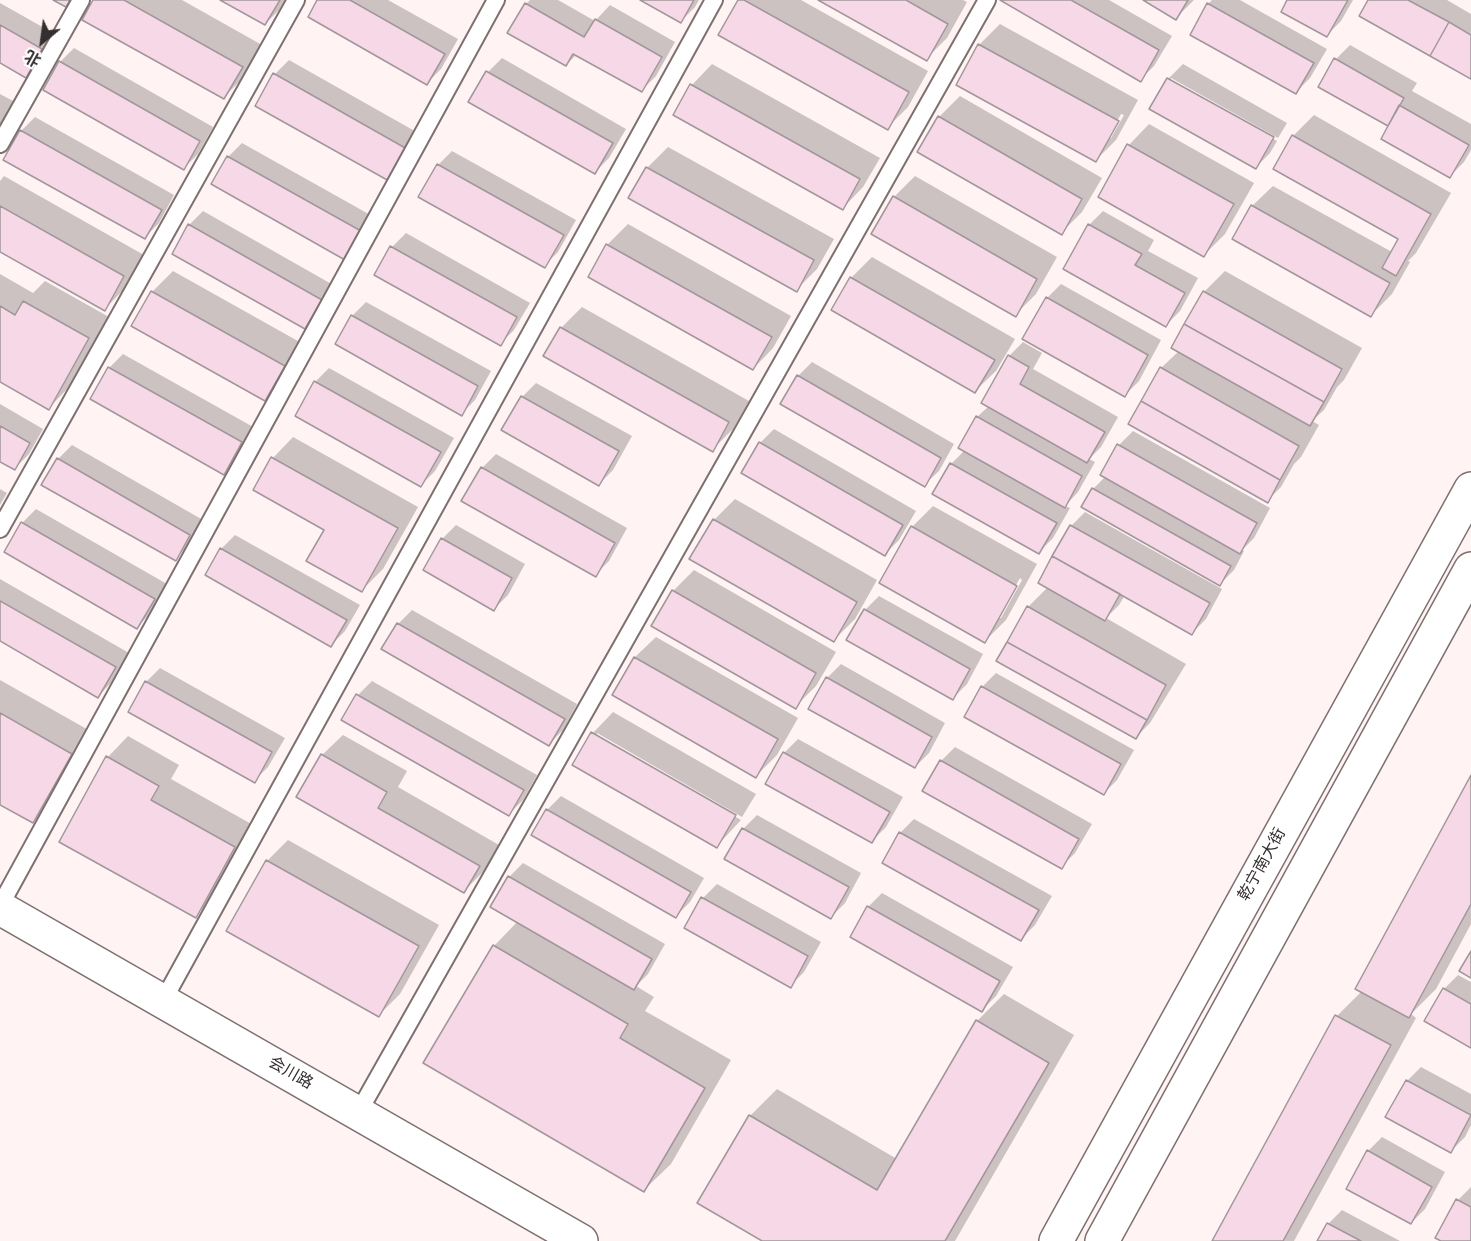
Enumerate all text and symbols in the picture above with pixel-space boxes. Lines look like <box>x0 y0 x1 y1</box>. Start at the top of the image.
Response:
north arrow <box>12 12 72 72</box>
text: 北 <box>21 44 46 71</box>
street label: 乾宁南大街 <box>1235 825 1291 905</box>
street label: 会川路 <box>264 1054 316 1094</box>

